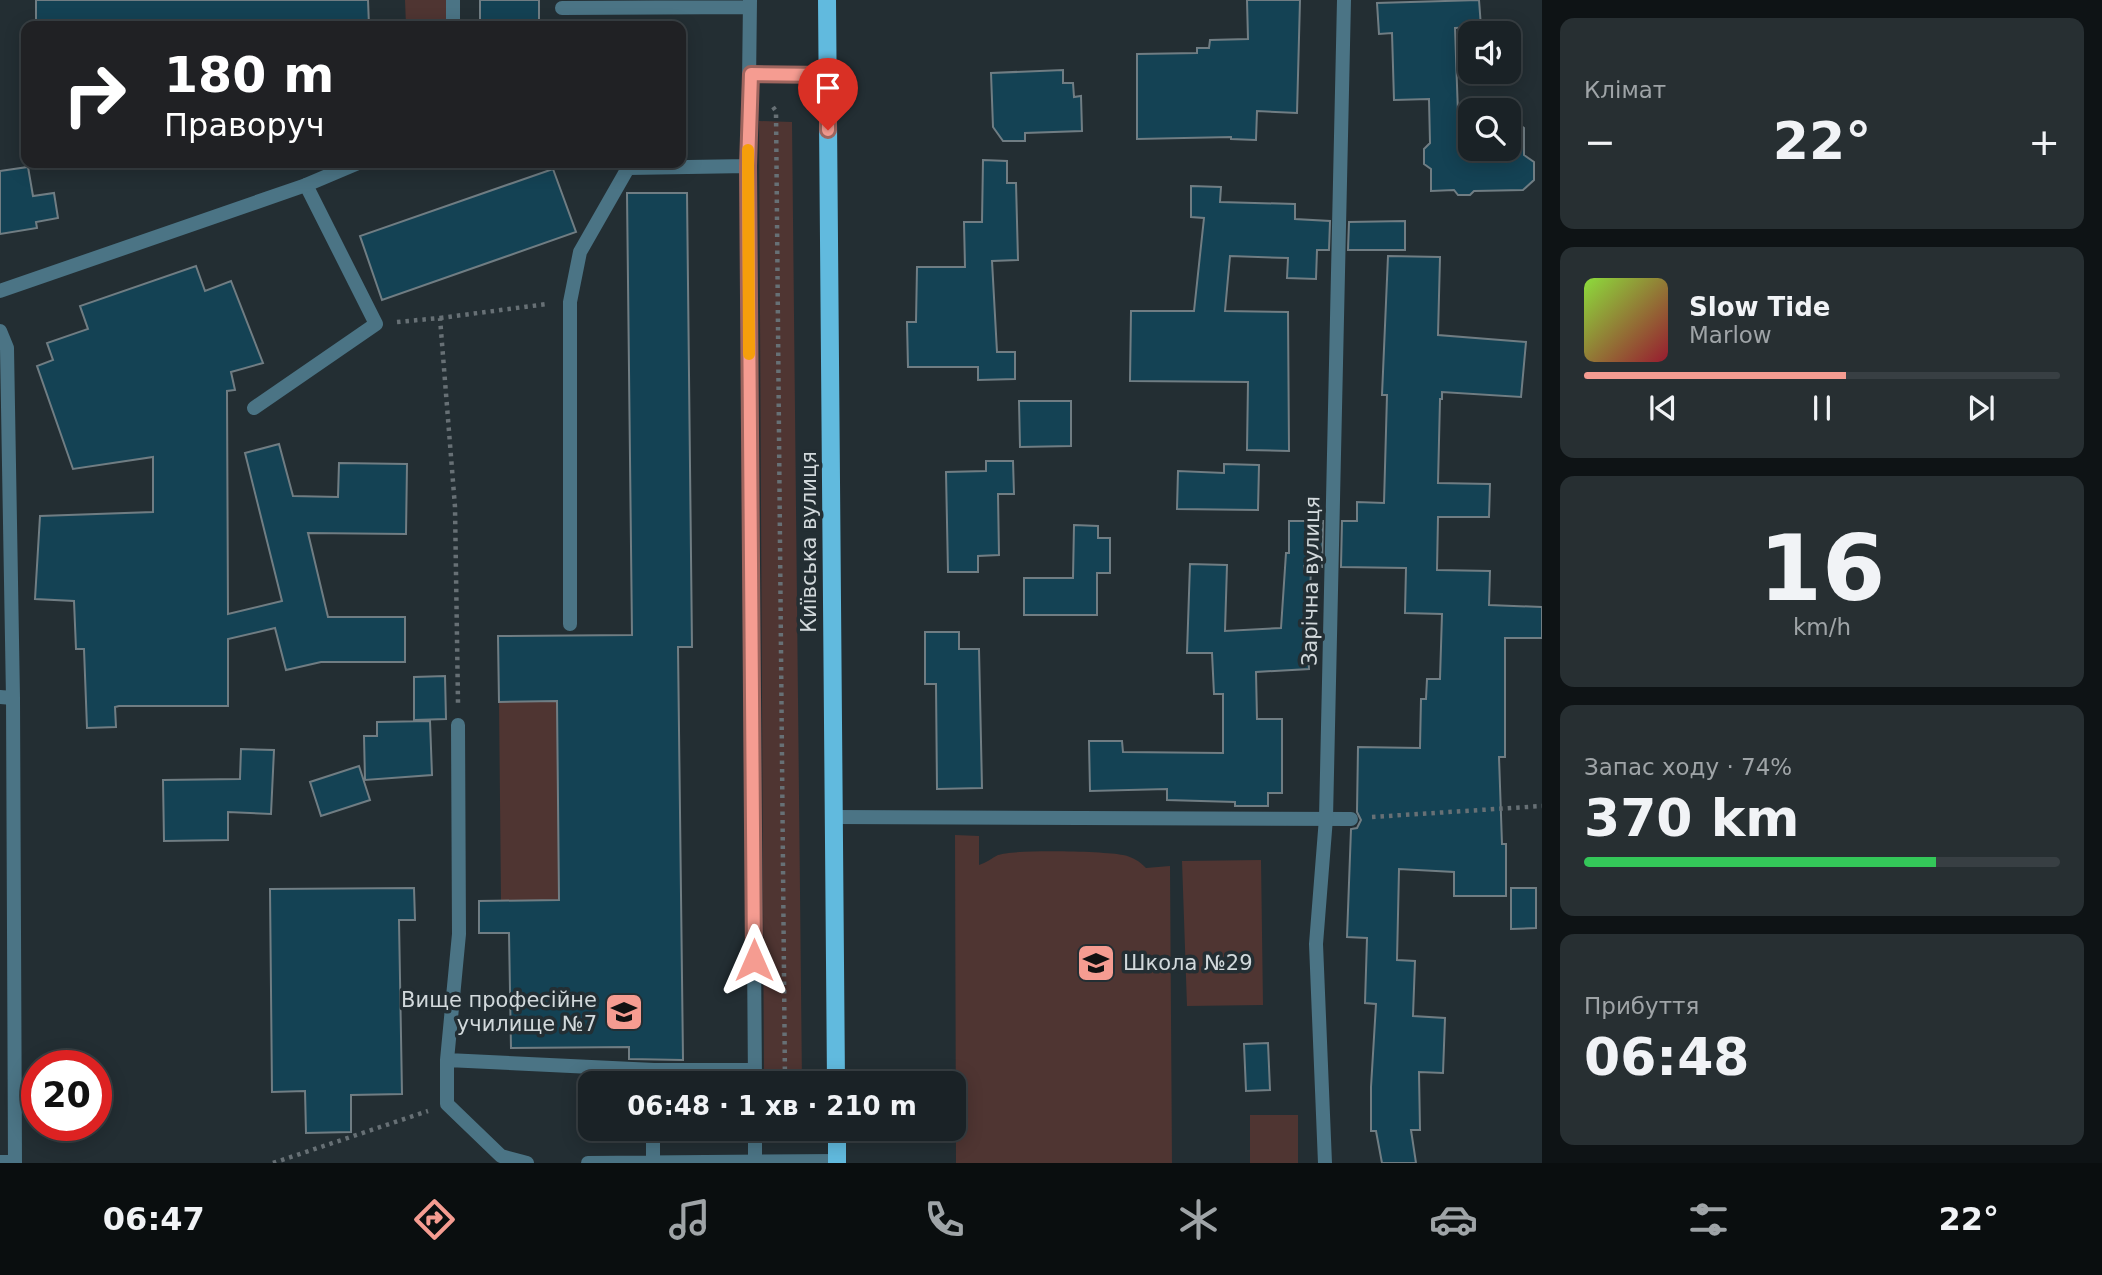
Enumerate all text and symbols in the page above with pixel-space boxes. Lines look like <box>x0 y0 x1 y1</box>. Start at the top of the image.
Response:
map controls <box>1458 21 1521 161</box>
button: sound <box>1458 21 1521 84</box>
text: 180 m <box>164 47 334 104</box>
icon: right <box>49 49 140 140</box>
pin <box>798 58 858 130</box>
icon: arrive <box>809 69 847 107</box>
text: Клімат <box>1584 77 1666 103</box>
button: search <box>1458 98 1521 161</box>
text: Праворуч <box>164 106 325 144</box>
text: 22° <box>1773 111 1871 171</box>
text: − <box>1584 120 1616 164</box>
text: + <box>2028 120 2060 164</box>
text: Slow Tide <box>1689 292 1830 322</box>
text: Marlow <box>1689 322 1772 348</box>
icon: previous <box>1644 389 1682 427</box>
icon: pause <box>1803 389 1841 427</box>
icon: next <box>1962 389 2000 427</box>
street label: Київська вулиця <box>797 451 821 633</box>
street label: Зарічна вулиця <box>1298 496 1324 666</box>
text: 16 <box>1759 516 1885 621</box>
text: km/h <box>1793 614 1851 640</box>
text: Запас ходу · 74% <box>1584 754 1792 780</box>
text: 370 km <box>1584 788 1799 848</box>
position arrow <box>717 923 791 997</box>
school or university icon: Школа №29 <box>1075 942 1117 984</box>
place label: Школа №29 <box>1123 951 1253 975</box>
place label: Вище професійне училище №7 <box>401 988 597 1036</box>
school or university icon: Вище професійне училище №7 <box>603 991 645 1033</box>
text: Прибуття <box>1584 993 1699 1019</box>
text: 06:48 <box>1584 1027 1750 1087</box>
speed limit sign: 20 <box>21 1050 112 1141</box>
text: 06:48 · 1 хв · 210 m <box>627 1091 917 1121</box>
icon: directions <box>410 1195 459 1244</box>
icon: music <box>665 1195 714 1244</box>
icon: phone <box>920 1195 969 1244</box>
icon: climate <box>1174 1195 1223 1244</box>
icon: car <box>1429 1195 1478 1244</box>
icon: filters <box>1684 1195 1733 1244</box>
text: 06:47 <box>103 1200 205 1238</box>
text: 22° <box>1939 1200 1999 1238</box>

